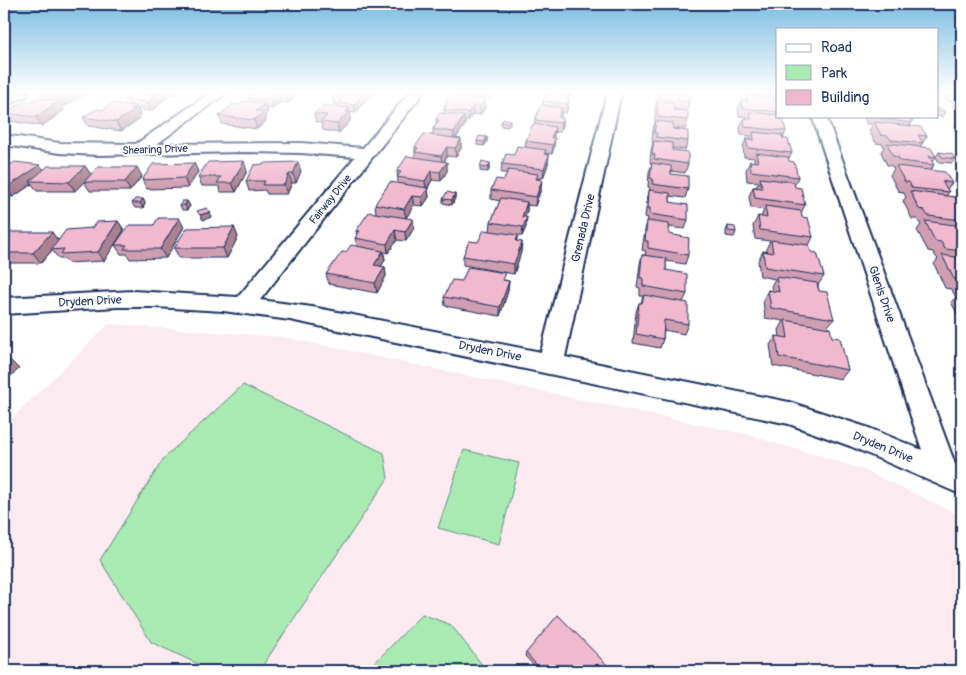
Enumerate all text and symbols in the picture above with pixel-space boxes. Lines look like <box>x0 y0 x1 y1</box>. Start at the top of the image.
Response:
legend <box>776 28 938 118</box>
text: Road <box>821 38 852 57</box>
text: Park <box>821 64 848 83</box>
text: Building <box>821 88 869 107</box>
street label: Shearing Drive <box>122 142 189 157</box>
street label: Fairway Drive <box>306 171 355 227</box>
street label: Grenada Drive <box>568 192 599 264</box>
street label: Glenis Drive <box>865 264 898 325</box>
street label: Dryden Drive <box>58 292 122 311</box>
street label: Dryden Drive <box>457 338 523 365</box>
street label: Dryden Drive <box>851 429 915 466</box>

